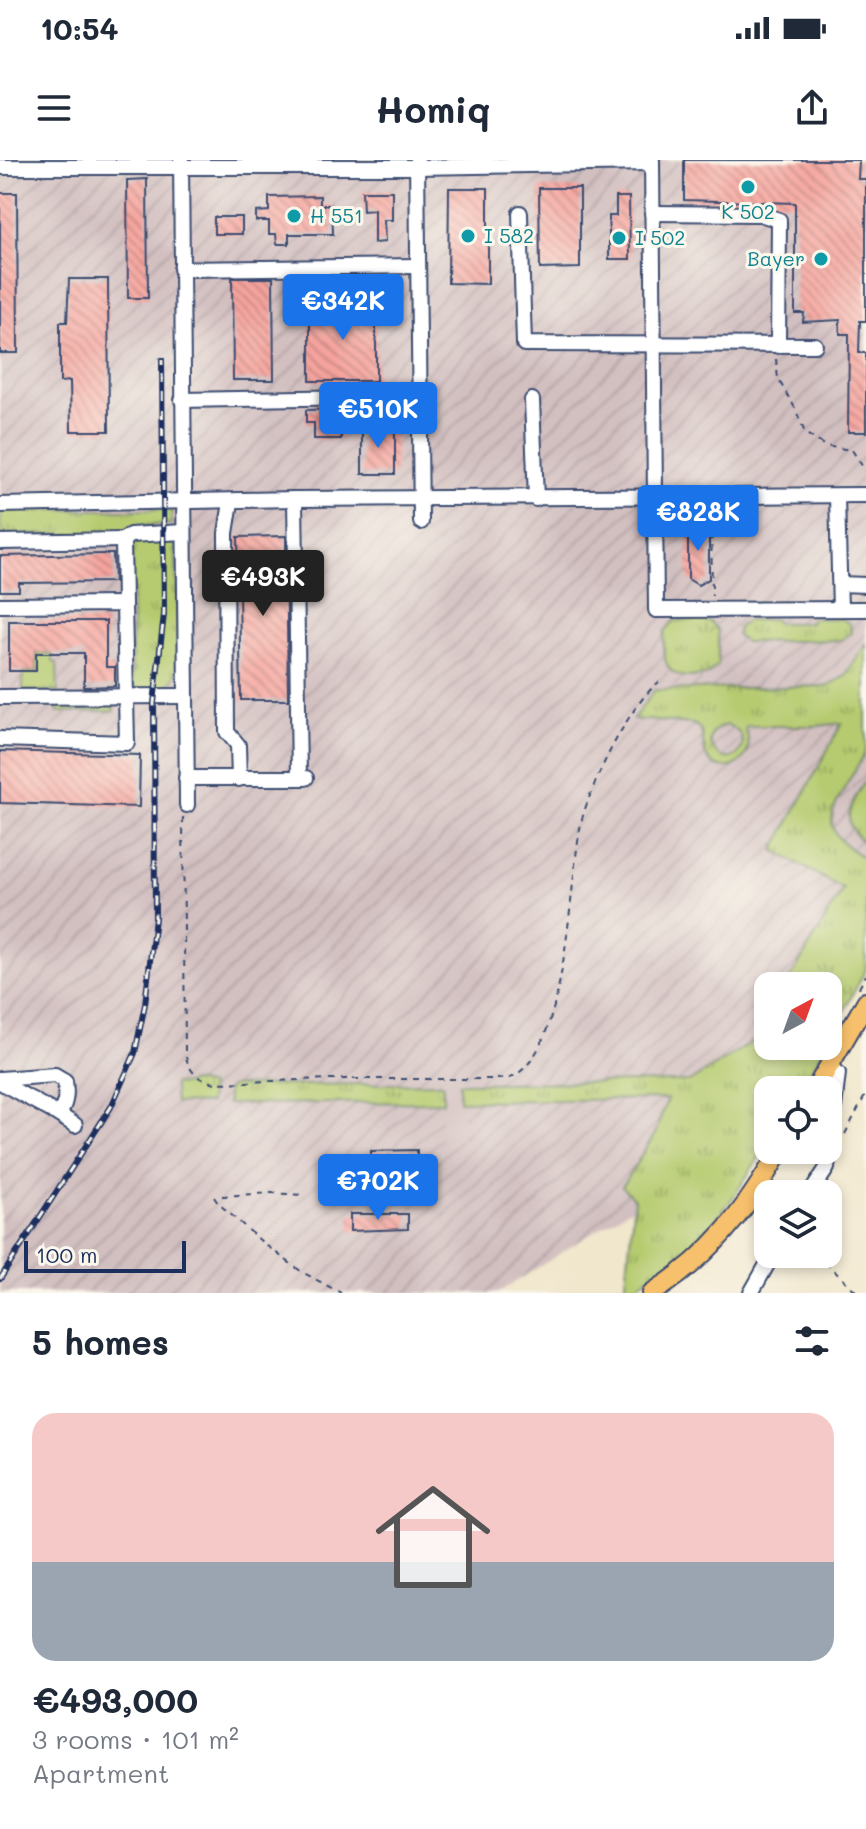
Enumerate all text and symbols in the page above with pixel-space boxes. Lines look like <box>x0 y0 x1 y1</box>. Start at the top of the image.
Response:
text: 10:54 <box>40 8 119 48</box>
text: Homiq <box>376 85 490 132</box>
icon: menu <box>32 86 76 130</box>
icon: share <box>790 86 834 130</box>
marker: K 502 <box>739 178 757 196</box>
place label: K 502 <box>721 198 775 224</box>
place label: H 551 <box>310 202 363 228</box>
marker: H 551 <box>285 207 303 225</box>
place label: I 582 <box>484 222 534 248</box>
place label: I 502 <box>635 224 685 250</box>
marker: I 582 <box>459 227 477 245</box>
marker: I 502 <box>610 229 628 247</box>
place label: Bayer <box>747 245 805 271</box>
marker: Bayer <box>812 250 830 268</box>
pin: €342K <box>287 274 399 342</box>
text: €342K <box>301 283 385 317</box>
pin: €510K <box>322 382 434 450</box>
text: €510K <box>337 391 419 425</box>
pin: €828K <box>642 485 754 553</box>
text: €828K <box>656 494 740 528</box>
pin: €493K <box>207 550 319 618</box>
text: €493K <box>220 559 306 593</box>
north arrow <box>754 972 842 1060</box>
map controls <box>754 972 842 1268</box>
button: locate <box>754 1076 842 1164</box>
pin: €702K <box>322 1154 434 1222</box>
text: €702K <box>336 1163 420 1197</box>
button: layers <box>754 1180 842 1268</box>
scale bar <box>24 1237 186 1273</box>
text: 100 m <box>36 1240 98 1269</box>
text: 5 homes <box>32 1319 169 1364</box>
icon: filters <box>790 1319 834 1363</box>
icon: home <box>361 1465 505 1609</box>
text: €493,000 <box>32 1677 198 1722</box>
text: 3 rooms · 101 m² <box>32 1722 239 1756</box>
text: Apartment <box>32 1756 169 1790</box>

